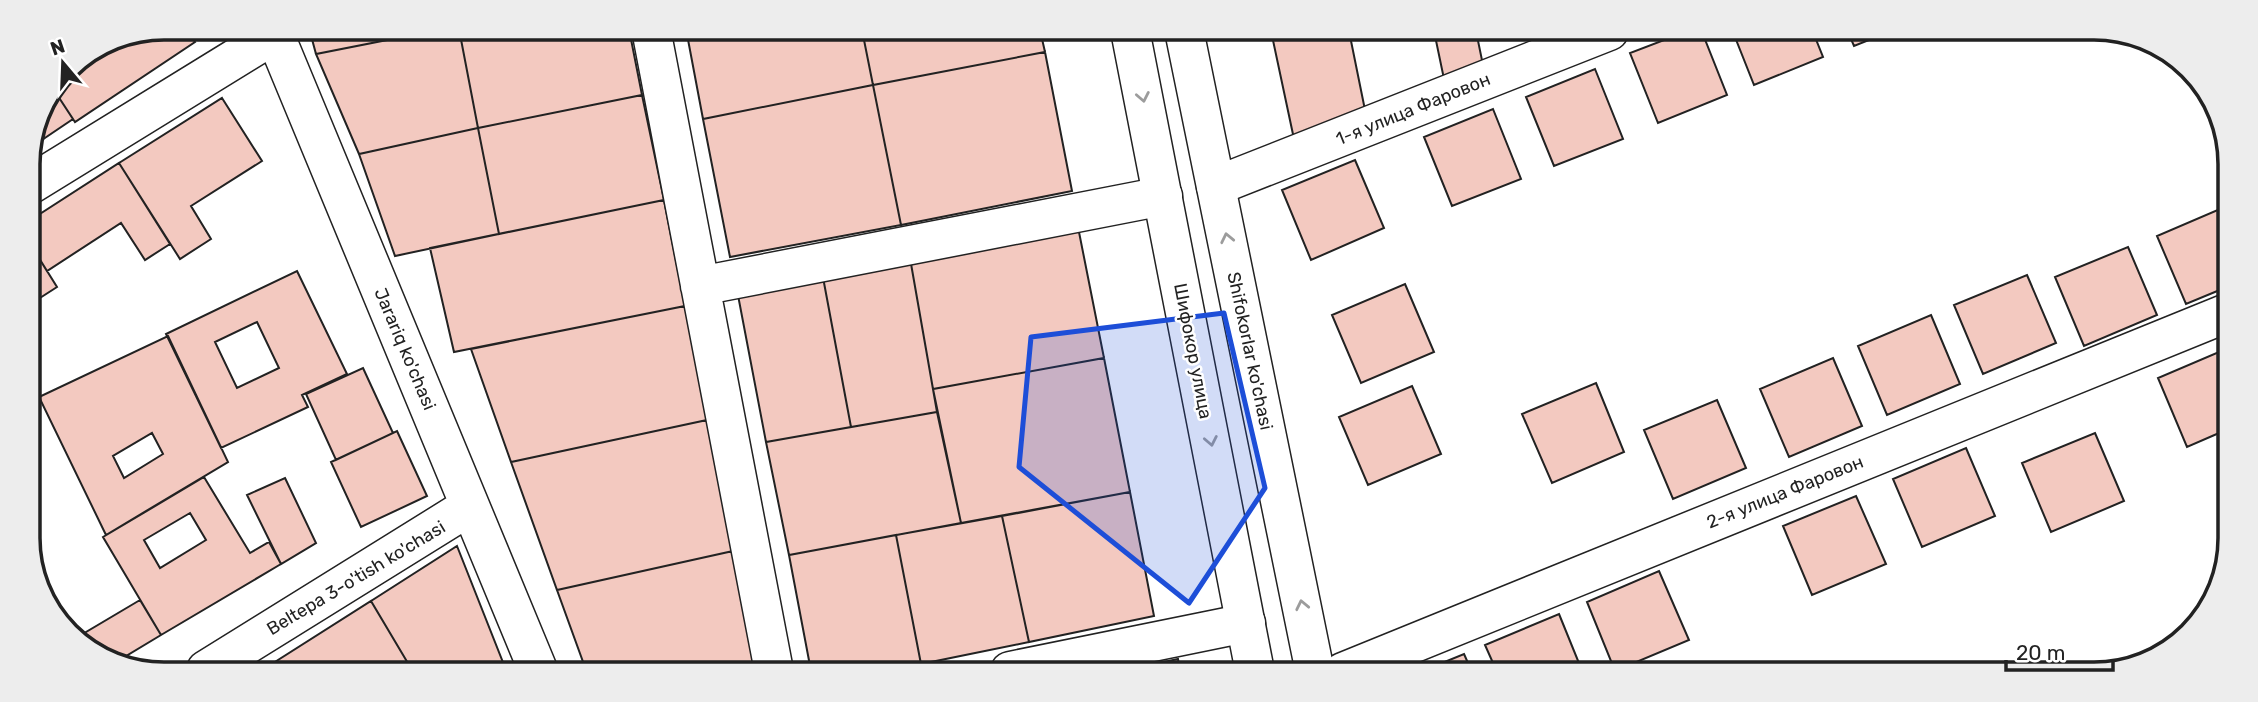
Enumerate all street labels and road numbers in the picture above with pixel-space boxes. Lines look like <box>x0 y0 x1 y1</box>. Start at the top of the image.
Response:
street label: 1-я улица Фаровон <box>1333 68 1493 150</box>
street label: Shifokorlar ko'chasi <box>1222 270 1278 432</box>
street label: Шифокор улица <box>1169 281 1217 421</box>
street label: Jarariq ko'chasi <box>369 285 441 413</box>
street label: 2-я улица Фаровон <box>1703 451 1867 533</box>
street label: Beltepa 3-o'tish ko'chasi <box>263 516 449 640</box>

